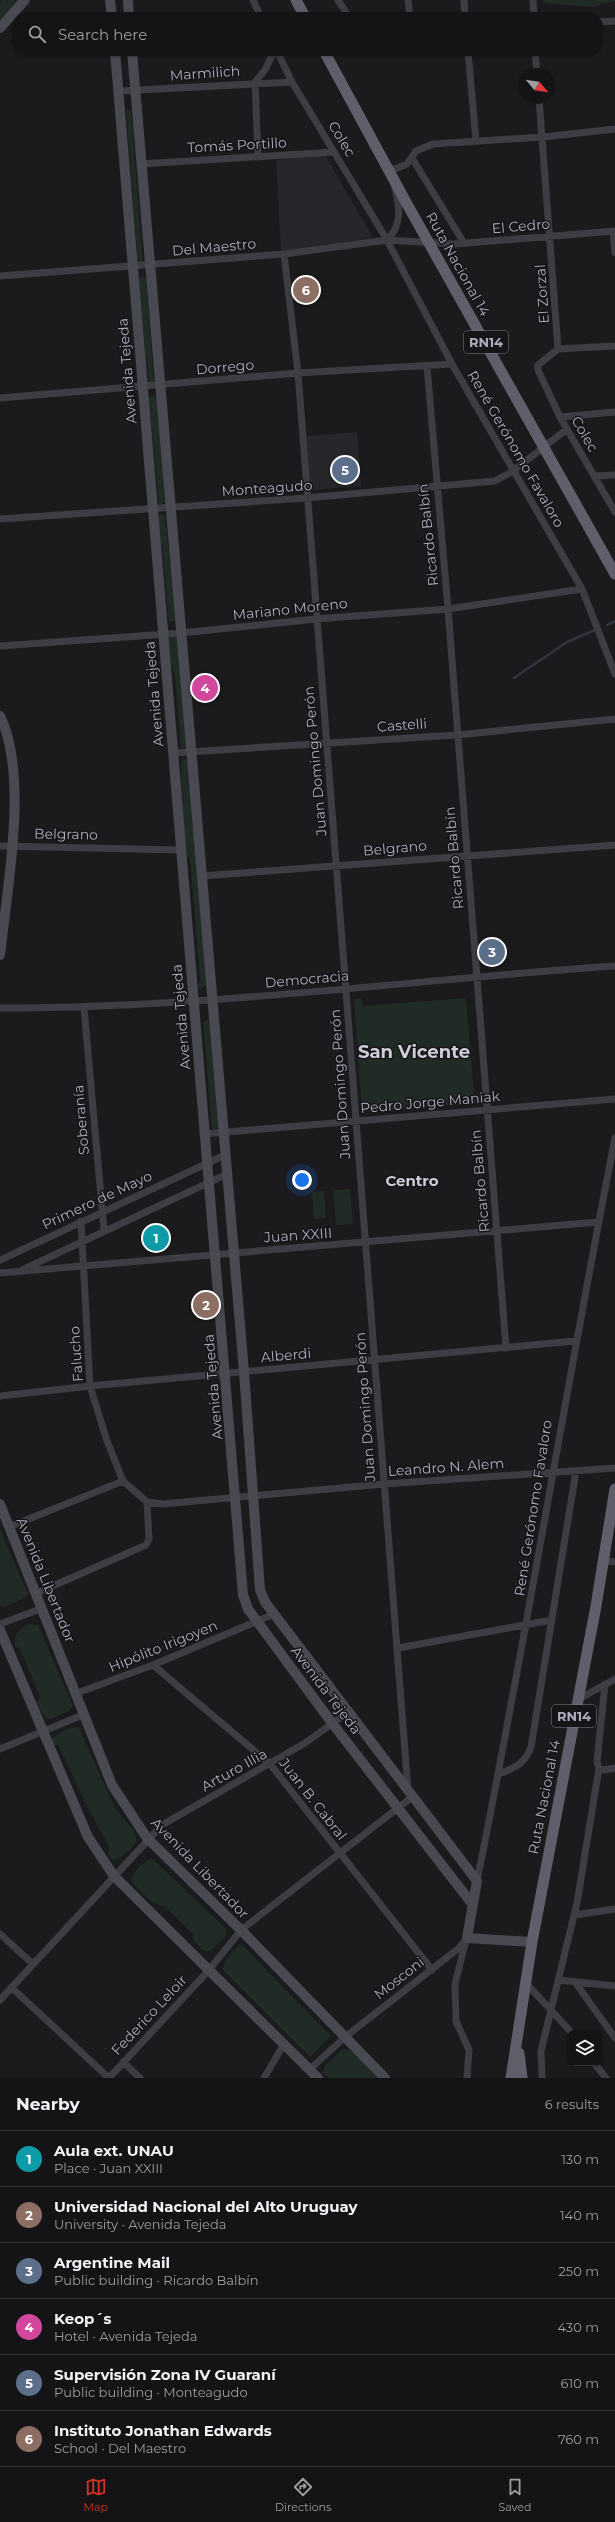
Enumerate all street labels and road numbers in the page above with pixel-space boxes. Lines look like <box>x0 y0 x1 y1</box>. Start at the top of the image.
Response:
street label: Marmilich <box>169 62 241 84</box>
street label: Colec <box>324 118 360 160</box>
street label: Tomás Portillo <box>187 133 288 157</box>
street label: Ruta Nacional 14 <box>422 209 494 320</box>
street label: El Cedro <box>491 214 551 238</box>
street label: Del Maestro <box>171 234 257 260</box>
street label: El Zorzal <box>531 264 553 324</box>
street label: Avenida Tejeda <box>113 318 141 424</box>
road number: RN14 <box>464 331 508 353</box>
street label: Dorrego <box>195 355 255 378</box>
street label: René Gerónomo Favaloro <box>464 367 568 531</box>
street label: Colec <box>568 413 602 455</box>
street label: Monteagudo <box>221 476 313 500</box>
street label: Ricardo Balbín <box>414 483 442 587</box>
street label: Mariano Moreno <box>232 594 349 624</box>
street label: Avenida Tejeda <box>140 641 168 747</box>
street label: Juan Domingo Perón <box>299 685 331 838</box>
street label: Castelli <box>376 714 428 736</box>
street label: Ricardo Balbín <box>441 806 467 910</box>
street label: Belgrano <box>34 824 98 844</box>
street label: Belgrano <box>362 836 428 860</box>
street label: Avenida Tejeda <box>167 964 195 1070</box>
street label: Democracia <box>264 966 350 992</box>
street label: Juan Domingo Perón <box>326 1008 354 1161</box>
street label: Soberanía <box>69 1084 93 1156</box>
street label: Pedro Jorge Maniak <box>359 1087 501 1117</box>
street label: Ricardo Balbín <box>467 1129 493 1233</box>
street label: Primero de Mayo <box>39 1167 155 1233</box>
street label: Juan XXIII <box>262 1224 333 1246</box>
street label: Falucho <box>65 1325 87 1383</box>
street label: Juan Domingo Perón <box>351 1331 379 1484</box>
street label: Avenida Tejeda <box>199 1334 227 1440</box>
street label: Alberdi <box>260 1344 312 1366</box>
street label: René Gerónomo Favaloro <box>510 1418 556 1597</box>
street label: Leandro N. Alem <box>387 1454 505 1480</box>
street label: Avenida Libertador <box>13 1515 79 1646</box>
street label: Hipólito Irigoyen <box>106 1616 220 1676</box>
street label: Avenida Tejeda <box>287 1642 365 1738</box>
road number: RN14 <box>552 1705 596 1727</box>
street label: Ruta Nacional 14 <box>524 1737 564 1856</box>
street label: Arturo Illia <box>198 1745 270 1795</box>
street label: Juan B. Cabral <box>275 1753 351 1844</box>
street label: Avenida Libertador <box>147 1814 253 1923</box>
street label: Mosconi <box>370 1953 428 2003</box>
street label: Federico Leloir <box>107 1971 191 2059</box>

